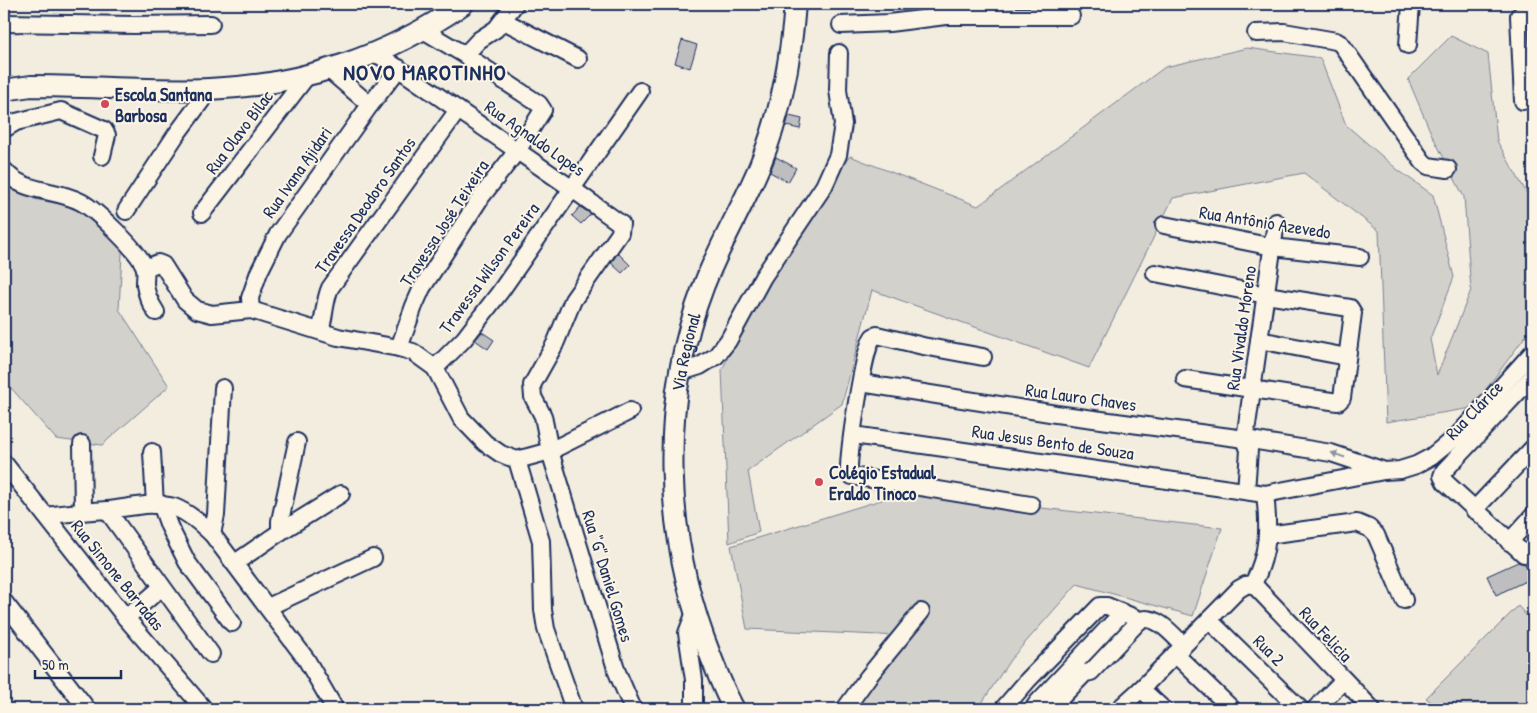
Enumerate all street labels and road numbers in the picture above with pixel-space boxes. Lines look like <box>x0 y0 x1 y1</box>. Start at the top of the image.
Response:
street label: Rua Olavo Bilac <box>199 85 279 179</box>
street label: Rua Agnaldo Lopes <box>480 94 590 182</box>
street label: Rua Ivana Ajidari <box>256 121 338 223</box>
street label: Travessa Deodoro Santos <box>309 132 422 278</box>
street label: Travessa José Teixeira <box>394 155 494 291</box>
street label: Travessa Wilson Pereira <box>433 197 545 339</box>
street label: Rua Antônio Azevedo <box>1197 199 1333 245</box>
street label: Rua Vivaldo Moreno <box>1220 264 1262 392</box>
street label: Via Regional <box>665 309 706 393</box>
street label: Rua Clárice <box>1440 375 1508 445</box>
street label: Rua Lauro Chaves <box>1024 377 1138 417</box>
street label: Rua Jesus Bento de Souza <box>970 418 1136 466</box>
street label: Rua "G" Daniel Gomes <box>576 507 640 645</box>
street label: Rua Simone Barradas <box>66 514 171 636</box>
street label: Rua Felicia <box>1294 601 1358 667</box>
street label: Rua 2 <box>1248 629 1291 672</box>

